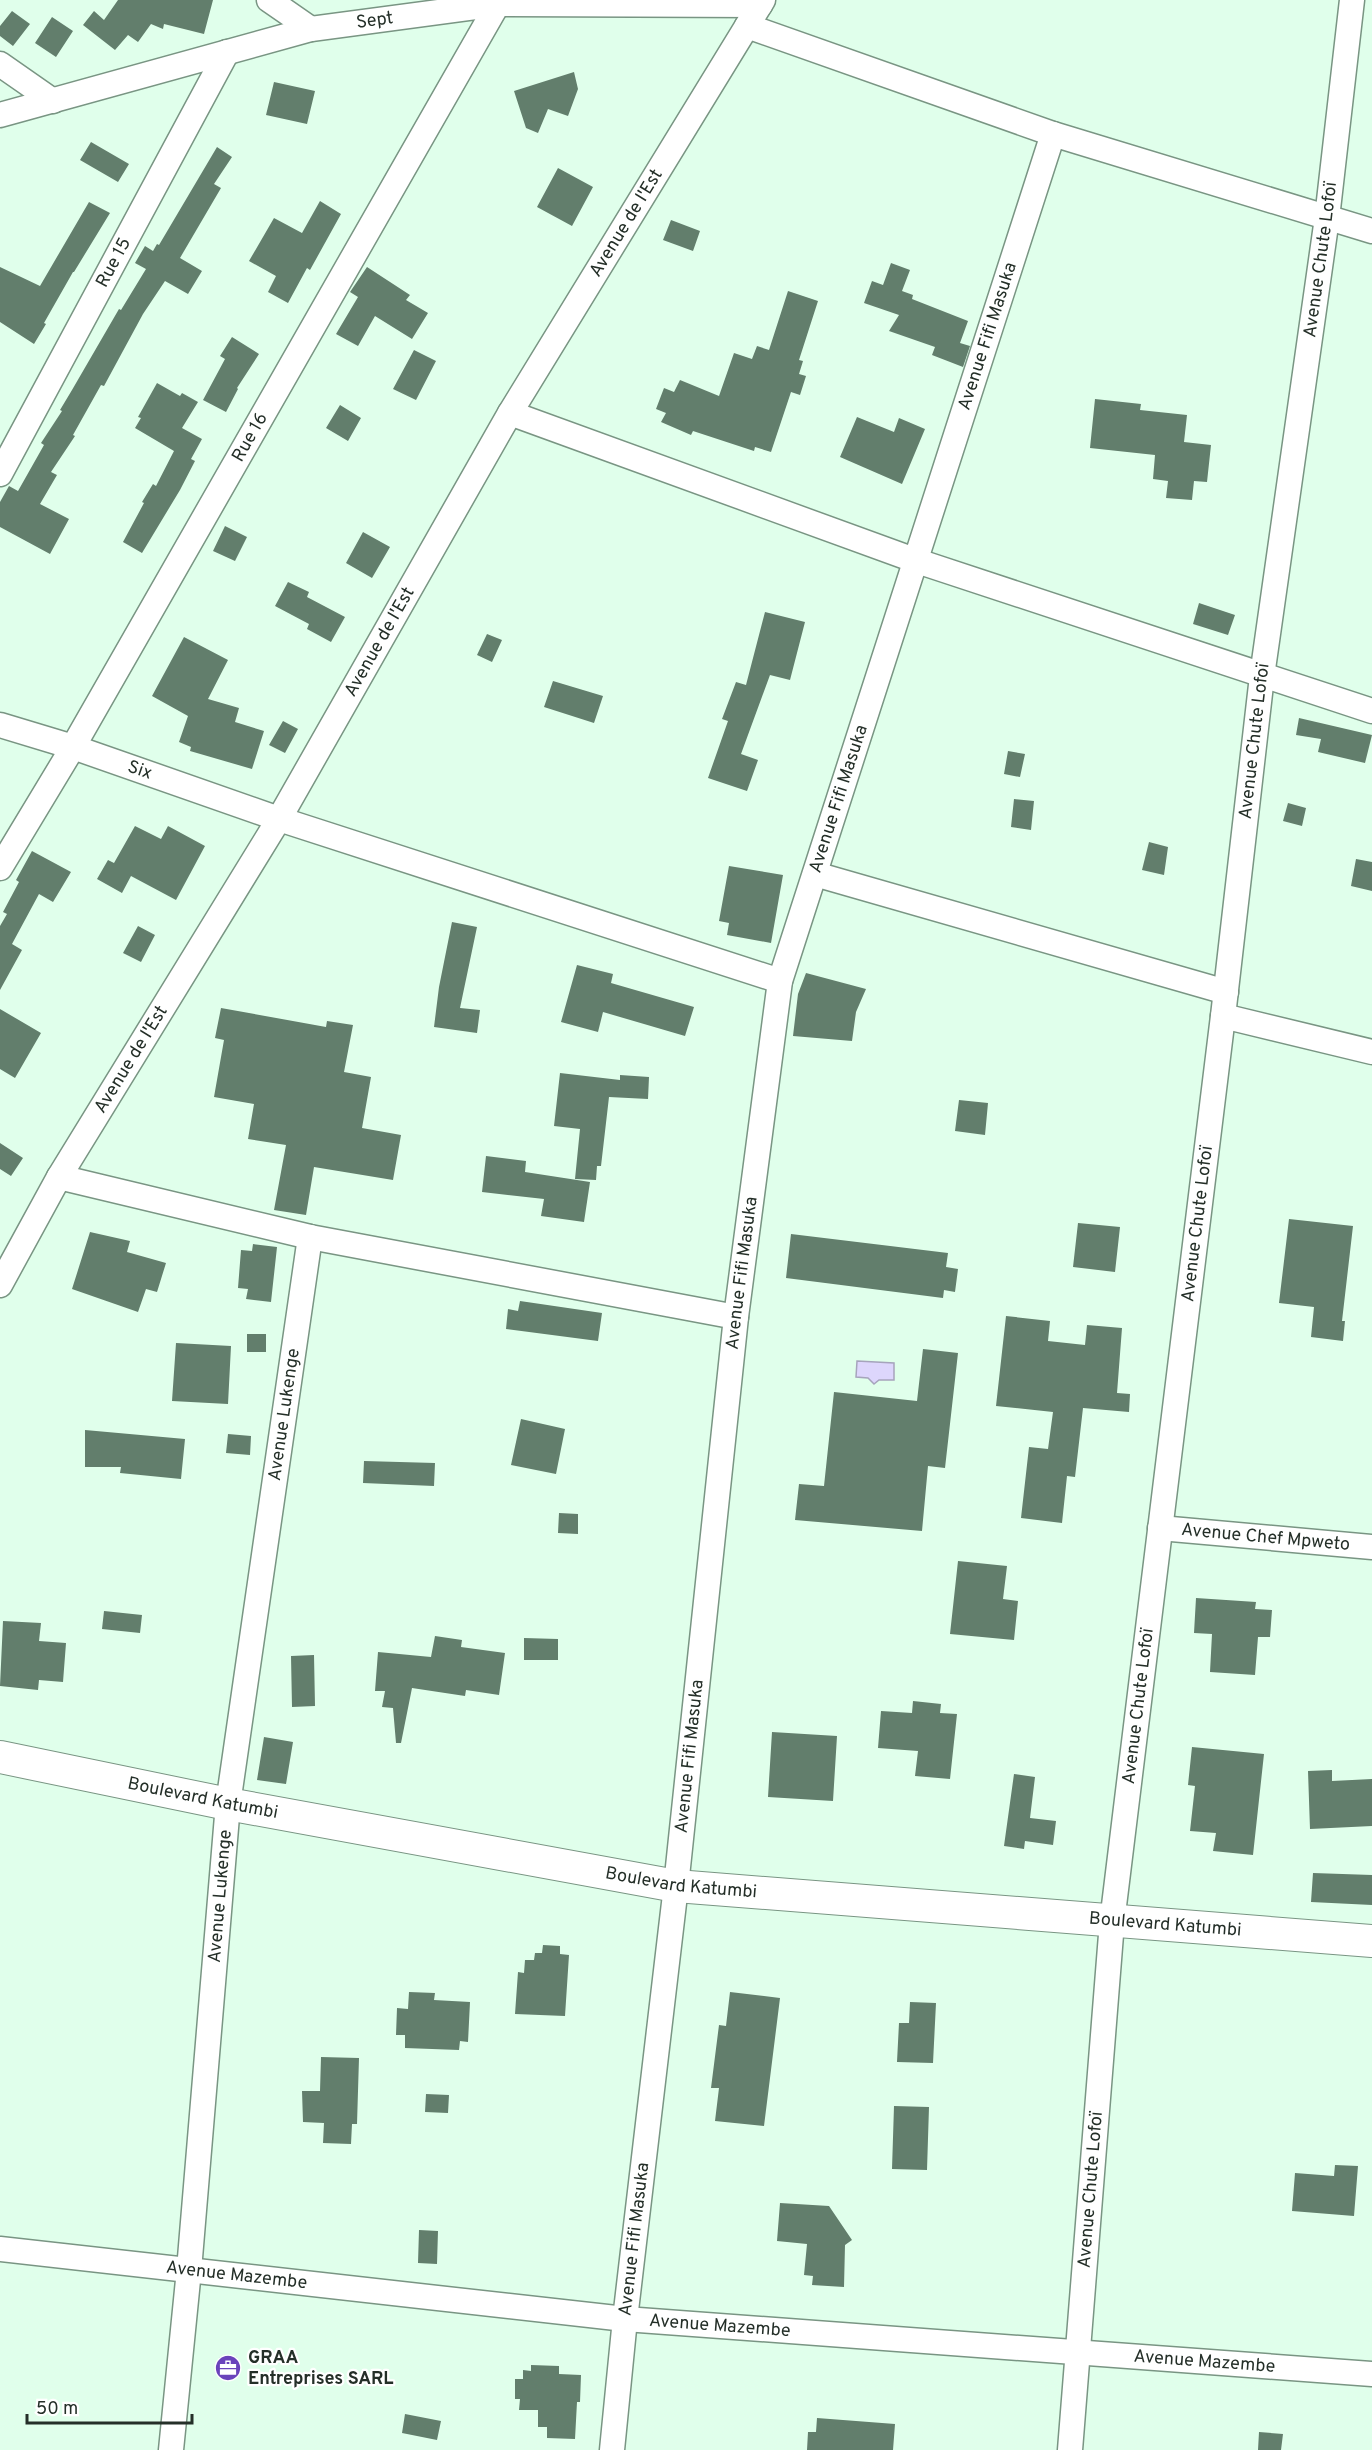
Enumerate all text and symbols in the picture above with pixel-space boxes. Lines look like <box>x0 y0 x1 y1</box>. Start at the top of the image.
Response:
street label: Sept <box>355 7 395 34</box>
street label: Avenue de l'Est <box>584 165 668 281</box>
street label: Avenue Chute Lofoï <box>1299 180 1343 339</box>
street label: Rue 15 <box>91 234 137 292</box>
street label: Avenue Fifi Masuka <box>953 259 1022 413</box>
street label: Rue 16 <box>227 409 273 466</box>
street label: Avenue de l'Est <box>339 583 420 701</box>
street label: Avenue Chute Lofoï <box>1234 661 1275 821</box>
street label: Avenue Fifi Masuka <box>804 722 873 876</box>
street label: Six <box>124 755 155 785</box>
street label: Avenue de l'Est <box>89 1001 173 1118</box>
street label: Avenue Chute Lofoï <box>1177 1144 1219 1303</box>
street label: Avenue Fifi Masuka <box>721 1195 763 1351</box>
street label: Avenue Lukenge <box>263 1347 305 1482</box>
street label: Avenue Chef Mpweto <box>1180 1518 1351 1556</box>
street label: Avenue Chute Lofoï <box>1117 1627 1159 1786</box>
street label: Avenue Fifi Masuka <box>670 1678 709 1834</box>
street label: Boulevard Katumbi <box>125 1772 280 1824</box>
street label: Avenue Lukenge <box>203 1829 237 1964</box>
street label: Boulevard Katumbi <box>603 1862 758 1904</box>
street label: Boulevard Katumbi <box>1088 1907 1242 1942</box>
street label: Avenue Chute Lofoï <box>1073 2110 1108 2269</box>
street label: Avenue Fifi Masuka <box>614 2161 655 2317</box>
street label: Avenue Mazembe <box>165 2256 308 2295</box>
street label: Avenue Mazembe <box>648 2309 791 2343</box>
street label: Avenue Mazembe <box>1133 2345 1276 2378</box>
place label: GRAA Entreprises SARL <box>248 2347 394 2391</box>
office icon: GRAA Entreprises SARL <box>213 2353 243 2383</box>
scale bar <box>27 2387 192 2425</box>
text: 50 m <box>36 2398 78 2421</box>

